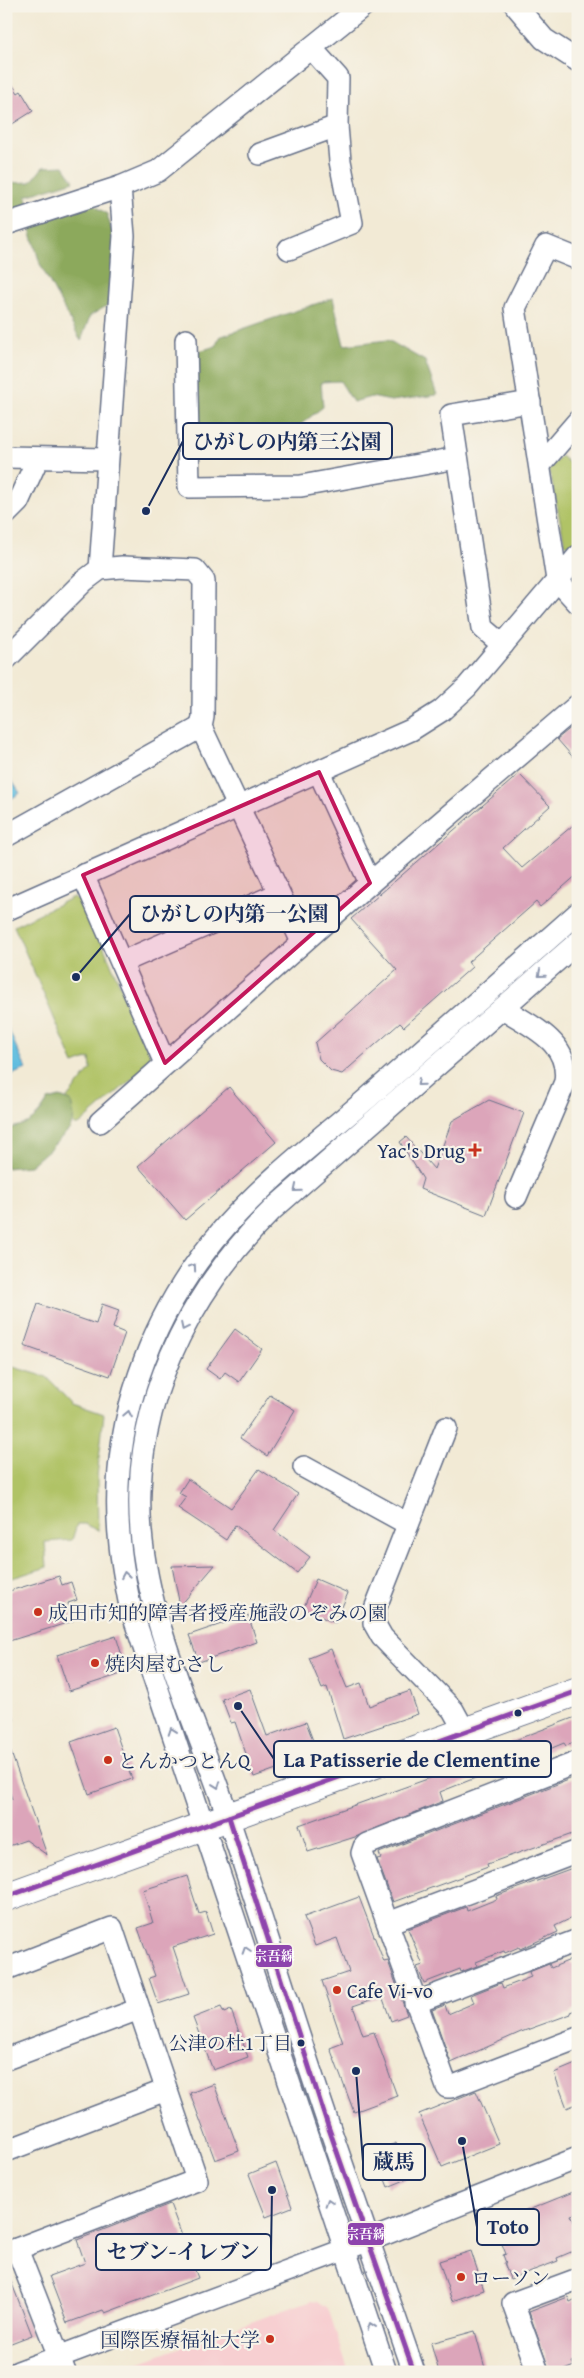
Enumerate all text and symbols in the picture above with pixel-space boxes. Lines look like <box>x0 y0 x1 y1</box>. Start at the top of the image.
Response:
callout: ひがしの内第三公園 <box>183 423 392 459</box>
text: ひがしの内第三公園 <box>193 426 382 457</box>
callout: ひがしの内第一公園 <box>130 896 339 932</box>
text: ひがしの内第一公園 <box>140 898 329 929</box>
one-way arrow <box>538 969 547 978</box>
one-way arrow <box>416 1077 425 1086</box>
place label: Yac's Drug <box>377 1136 465 1165</box>
marker: Yac's Drug <box>469 1144 481 1156</box>
one-way arrow <box>294 1183 303 1192</box>
one-way arrow <box>187 1263 196 1272</box>
one-way arrow <box>180 1322 190 1331</box>
one-way arrow <box>122 1410 133 1418</box>
one-way arrow <box>120 1571 130 1580</box>
place label: 成田市知的障害者授産施設のぞみの園 <box>48 1598 388 1627</box>
marker: 成田市知的障害者授産施設のぞみの園 <box>32 1606 44 1618</box>
place label: 焼肉屋むさし <box>105 1649 225 1678</box>
marker: 焼肉屋むさし <box>89 1657 101 1669</box>
unlabelled marker <box>513 1708 523 1718</box>
one-way arrow <box>168 1727 178 1735</box>
callout: La Patisserie de Clementine <box>274 1741 551 1777</box>
text: La Patisserie de Clementine <box>284 1744 540 1775</box>
place label: とんかつとんQ <box>118 1746 251 1775</box>
marker: とんかつとんQ <box>102 1754 114 1766</box>
one-way arrow <box>211 1780 221 1788</box>
line badge: 宗吾線 <box>255 1944 293 1968</box>
one-way arrow <box>242 1946 252 1954</box>
text: 宗吾線 <box>253 1946 295 1966</box>
place label: Cafe Vi-vo <box>347 1976 433 2005</box>
marker: Cafe Vi-vo <box>331 1984 343 1996</box>
place label: 公津の杜1丁目 <box>169 2029 292 2057</box>
marker: 公津の杜1丁目 <box>296 2038 306 2048</box>
callout: 蔵馬 <box>363 2144 425 2180</box>
text: 蔵馬 <box>373 2146 415 2177</box>
one-way arrow <box>325 2199 335 2207</box>
callout: Toto <box>477 2209 539 2245</box>
text: Toto <box>487 2211 529 2242</box>
line badge: 宗吾線 <box>347 2222 385 2246</box>
text: 宗吾線 <box>345 2224 387 2244</box>
callout: セブン-イレブン <box>96 2234 271 2270</box>
text: セブン-イレブン <box>107 2236 259 2267</box>
place label: ローソン <box>471 2263 550 2292</box>
marker: ローソン <box>455 2271 467 2283</box>
one-way arrow <box>367 2322 377 2330</box>
place label: 国際医療福祉大学 <box>100 2325 260 2354</box>
marker: 国際医療福祉大学 <box>264 2333 276 2345</box>

